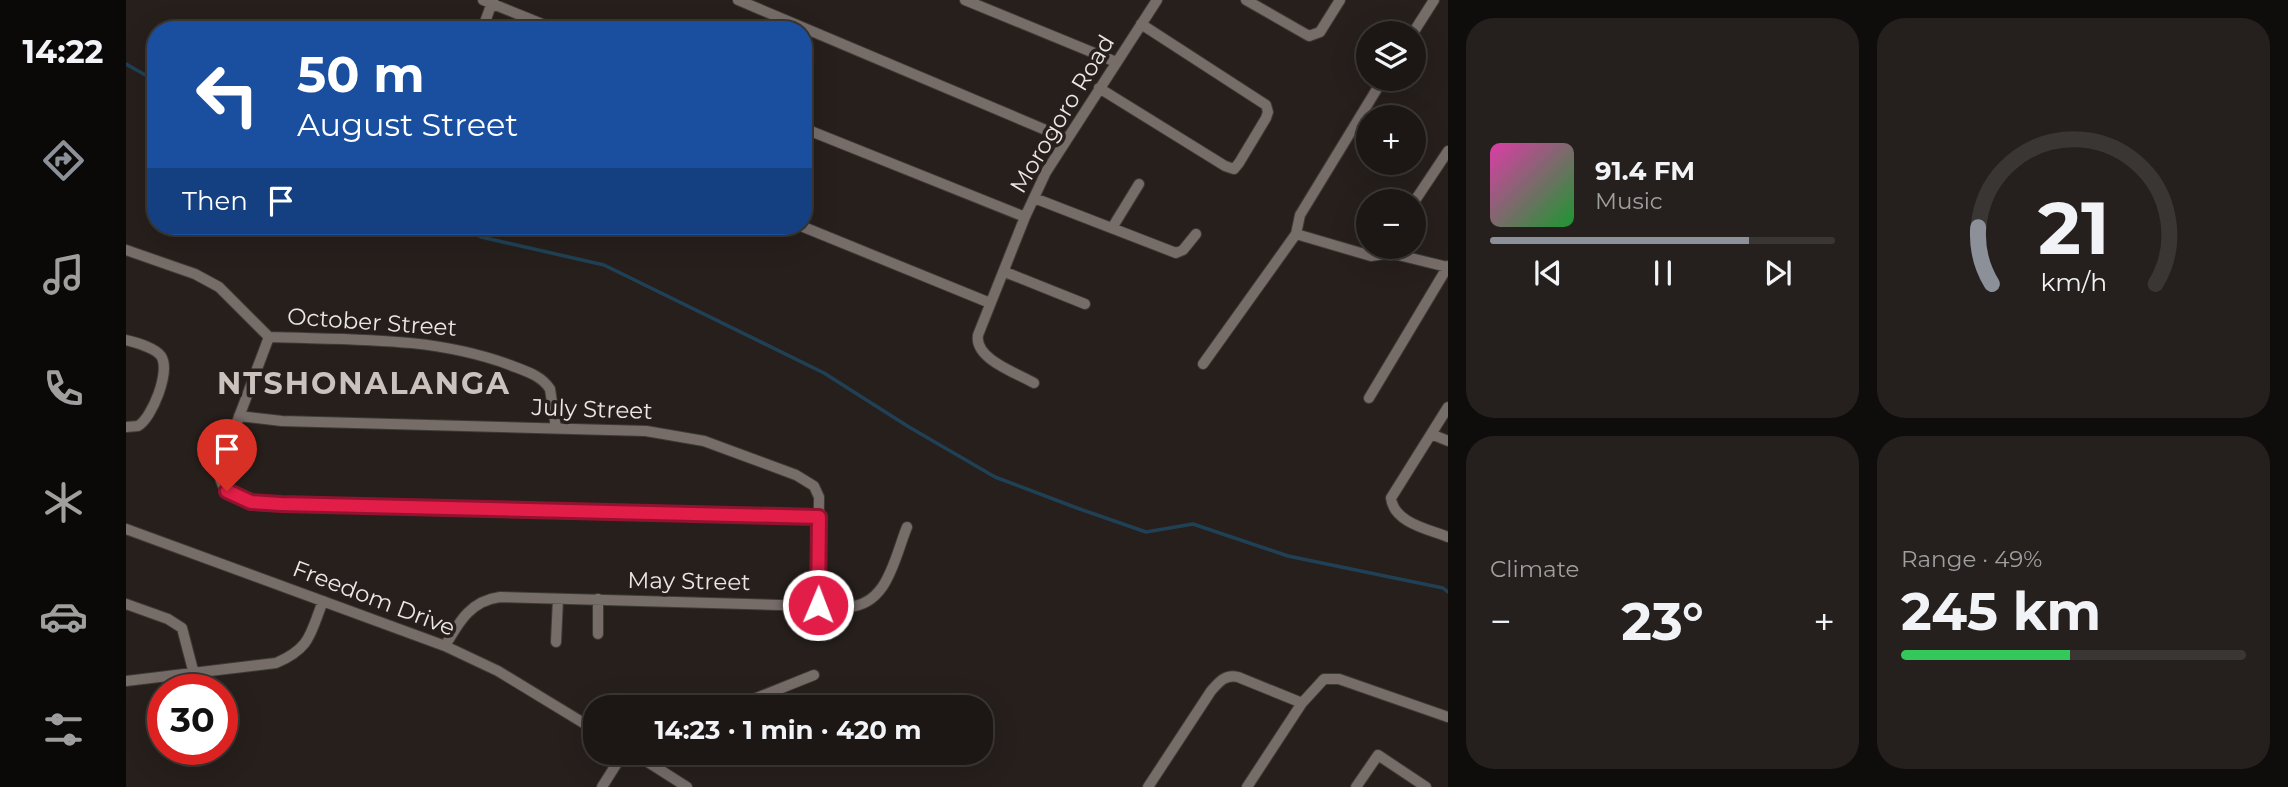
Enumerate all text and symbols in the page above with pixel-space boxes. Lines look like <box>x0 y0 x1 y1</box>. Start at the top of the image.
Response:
map controls <box>1356 21 1426 259</box>
button: layers <box>1356 21 1426 91</box>
street label: Morogoro Road <box>1004 30 1120 198</box>
text: 14:22 <box>23 32 104 71</box>
text: 50 m <box>297 45 425 104</box>
icon: left <box>182 49 273 140</box>
text: August Street <box>297 105 518 144</box>
button: + <box>1356 105 1426 175</box>
icon: directions <box>39 136 88 185</box>
text: 91.4 FM <box>1595 155 1695 187</box>
icon: arrive <box>262 182 300 220</box>
text: 21 <box>2038 184 2109 272</box>
text: Then <box>182 185 248 217</box>
text: Music <box>1595 187 1663 215</box>
button: − <box>1356 189 1426 259</box>
icon: music <box>39 250 88 299</box>
icon: previous <box>1529 254 1567 292</box>
icon: pause <box>1644 254 1682 292</box>
icon: next <box>1759 254 1797 292</box>
text: km/h <box>2040 267 2107 297</box>
street label: October Street <box>286 302 458 342</box>
icon: phone <box>39 364 88 413</box>
district label: NTSHONALANGA <box>217 365 511 402</box>
street label: July Street <box>530 393 653 425</box>
pin <box>197 419 257 491</box>
icon: arrive <box>208 430 246 468</box>
icon: climate <box>39 478 88 527</box>
text: Range · 49% <box>1901 545 2042 573</box>
street label: Freedom Drive <box>289 554 459 642</box>
text: Climate <box>1490 555 1579 583</box>
street label: May Street <box>627 566 751 596</box>
position arrow <box>781 568 855 642</box>
text: 245 km <box>1901 580 2101 643</box>
text: 23° <box>1621 590 1704 653</box>
icon: car <box>39 592 88 641</box>
text: − <box>1490 598 1512 645</box>
text: + <box>1813 598 1835 645</box>
speed limit sign: 30 <box>147 674 238 765</box>
icon: filters <box>39 705 88 754</box>
text: 14:23 · 1 min · 420 m <box>654 714 922 746</box>

